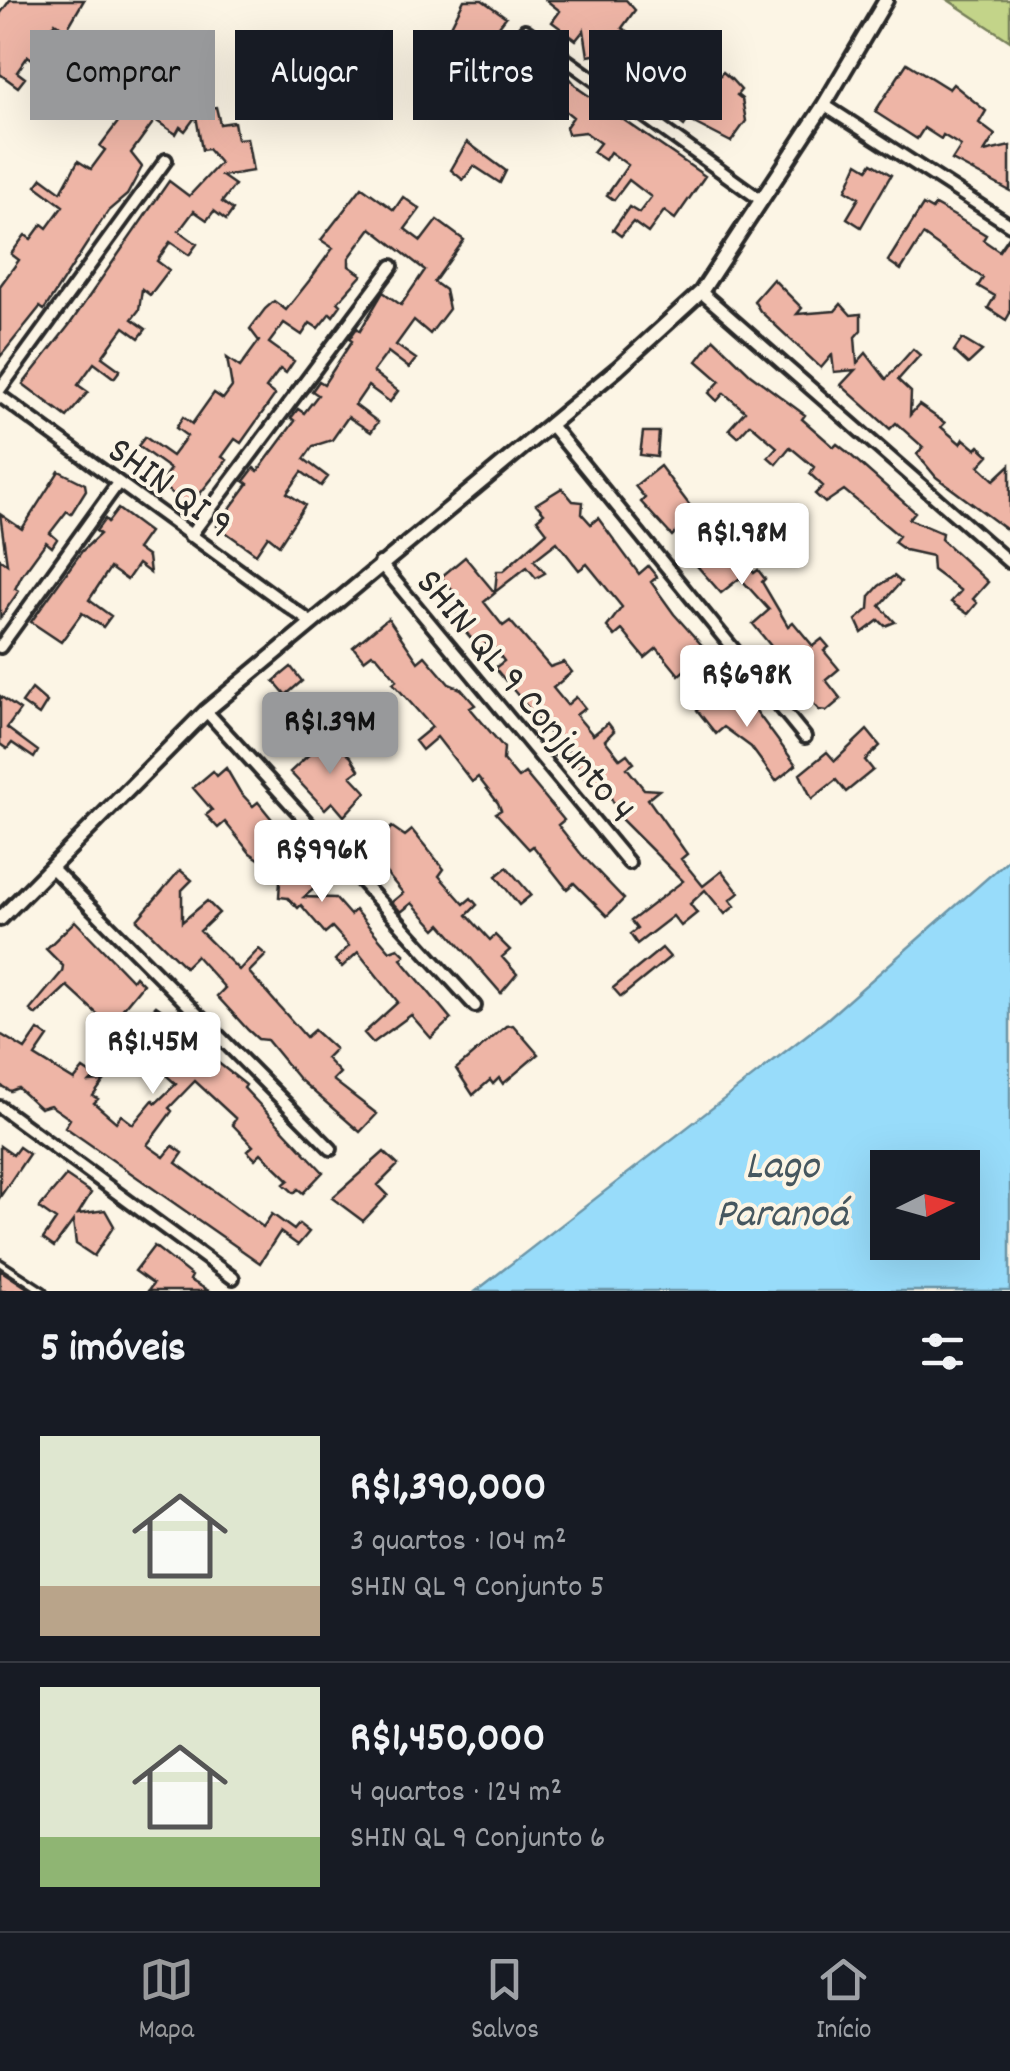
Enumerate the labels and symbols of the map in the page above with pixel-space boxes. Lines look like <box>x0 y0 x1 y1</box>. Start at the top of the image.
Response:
street label: SHIN QI 9 <box>94 425 243 555</box>
pin: R$1.98M <box>650 503 834 588</box>
street label: SHIN QL 9 Conjunto 4 <box>400 559 647 838</box>
pin: R$698K <box>666 645 828 730</box>
pin: R$1.39M <box>238 692 422 777</box>
pin: R$996K <box>241 820 403 905</box>
pin: R$1.45M <box>61 1012 245 1097</box>
water label: Lago Paranoá <box>715 1139 853 1247</box>
north arrow <box>870 1150 980 1260</box>

